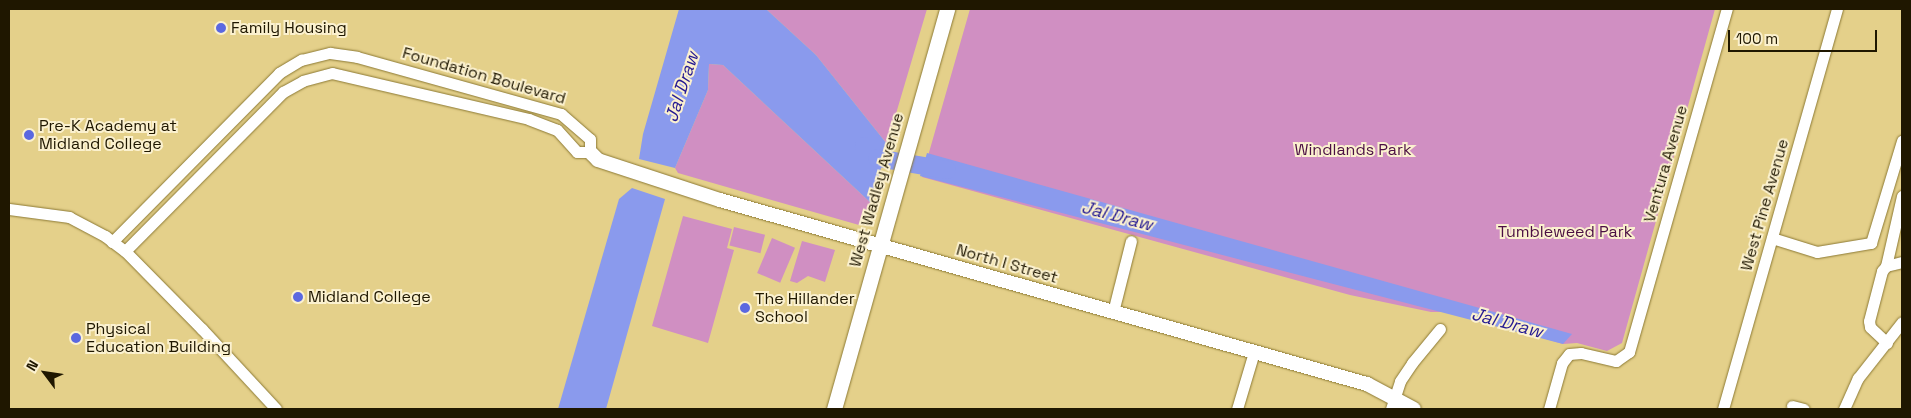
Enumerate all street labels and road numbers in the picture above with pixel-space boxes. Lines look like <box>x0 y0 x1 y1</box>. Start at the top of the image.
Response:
street label: Foundation Boulevard <box>400 43 568 109</box>
street label: Ventura Avenue <box>1640 103 1692 225</box>
street label: West Wadley Avenue <box>846 111 908 269</box>
street label: West Pine Avenue <box>1737 137 1793 273</box>
street label: North I Street <box>954 240 1060 288</box>

